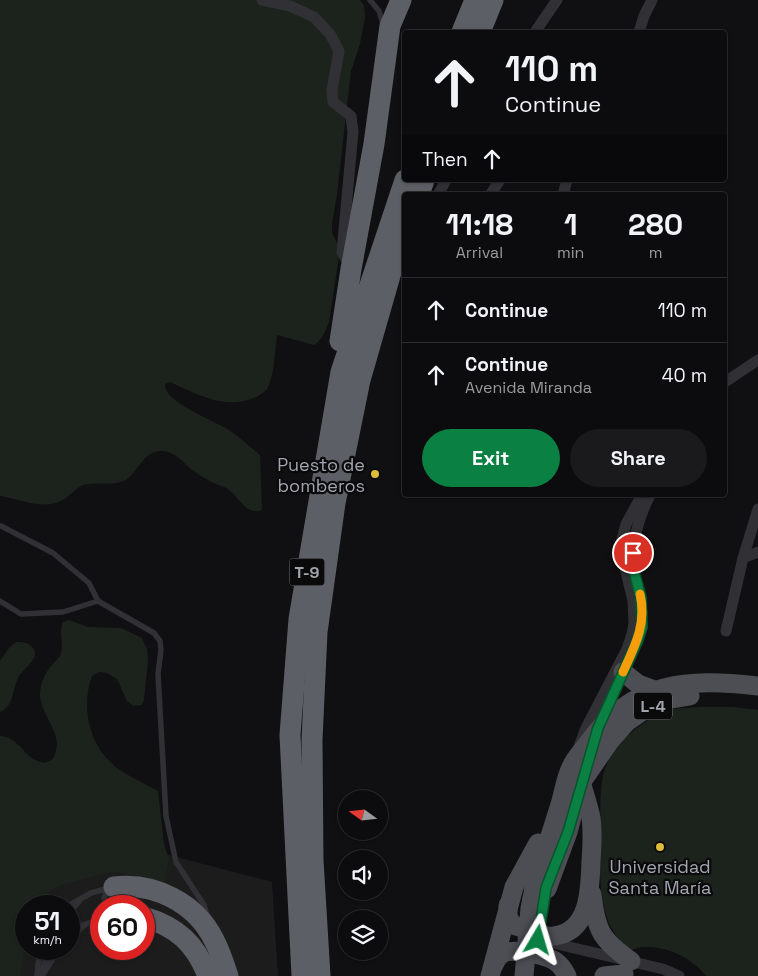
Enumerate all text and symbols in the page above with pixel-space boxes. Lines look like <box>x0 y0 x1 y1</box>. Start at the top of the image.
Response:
text: 110 m <box>505 47 598 91</box>
icon: ahead <box>422 50 487 115</box>
text: Continue <box>505 90 601 118</box>
icon: ahead <box>478 145 506 173</box>
text: Then <box>422 147 468 172</box>
text: 11:18 <box>446 205 513 244</box>
text: 1 <box>564 205 577 244</box>
text: 280 <box>628 205 683 244</box>
text: Arrival <box>456 242 503 263</box>
text: min <box>557 242 584 263</box>
text: m <box>649 242 663 263</box>
icon: ahead <box>422 296 450 324</box>
text: Continue <box>465 298 548 323</box>
text: 110 m <box>658 298 707 323</box>
text: Continue <box>465 352 548 377</box>
icon: ahead <box>422 361 450 389</box>
text: 40 m <box>662 363 707 388</box>
text: Avenida Miranda <box>465 377 592 398</box>
button: Exit <box>422 429 560 487</box>
button: Share <box>570 429 707 487</box>
place label: Puesto de bomberos <box>277 453 365 497</box>
marker: Puesto de bomberos <box>369 468 381 480</box>
pin <box>612 532 654 574</box>
icon: arrive <box>619 539 647 567</box>
road number: T-9 <box>290 558 324 586</box>
road number: L-4 <box>634 692 672 719</box>
north arrow <box>338 790 388 840</box>
map controls <box>338 790 388 960</box>
marker: Universidad Santa María <box>654 841 666 853</box>
button: sound <box>338 850 388 900</box>
place label: Universidad Santa María <box>609 855 711 899</box>
speed limit sign: 60 <box>90 895 155 960</box>
text: 51 <box>35 905 60 937</box>
button: layers <box>338 910 388 960</box>
position arrow <box>511 913 563 965</box>
text: km/h <box>33 932 62 948</box>

